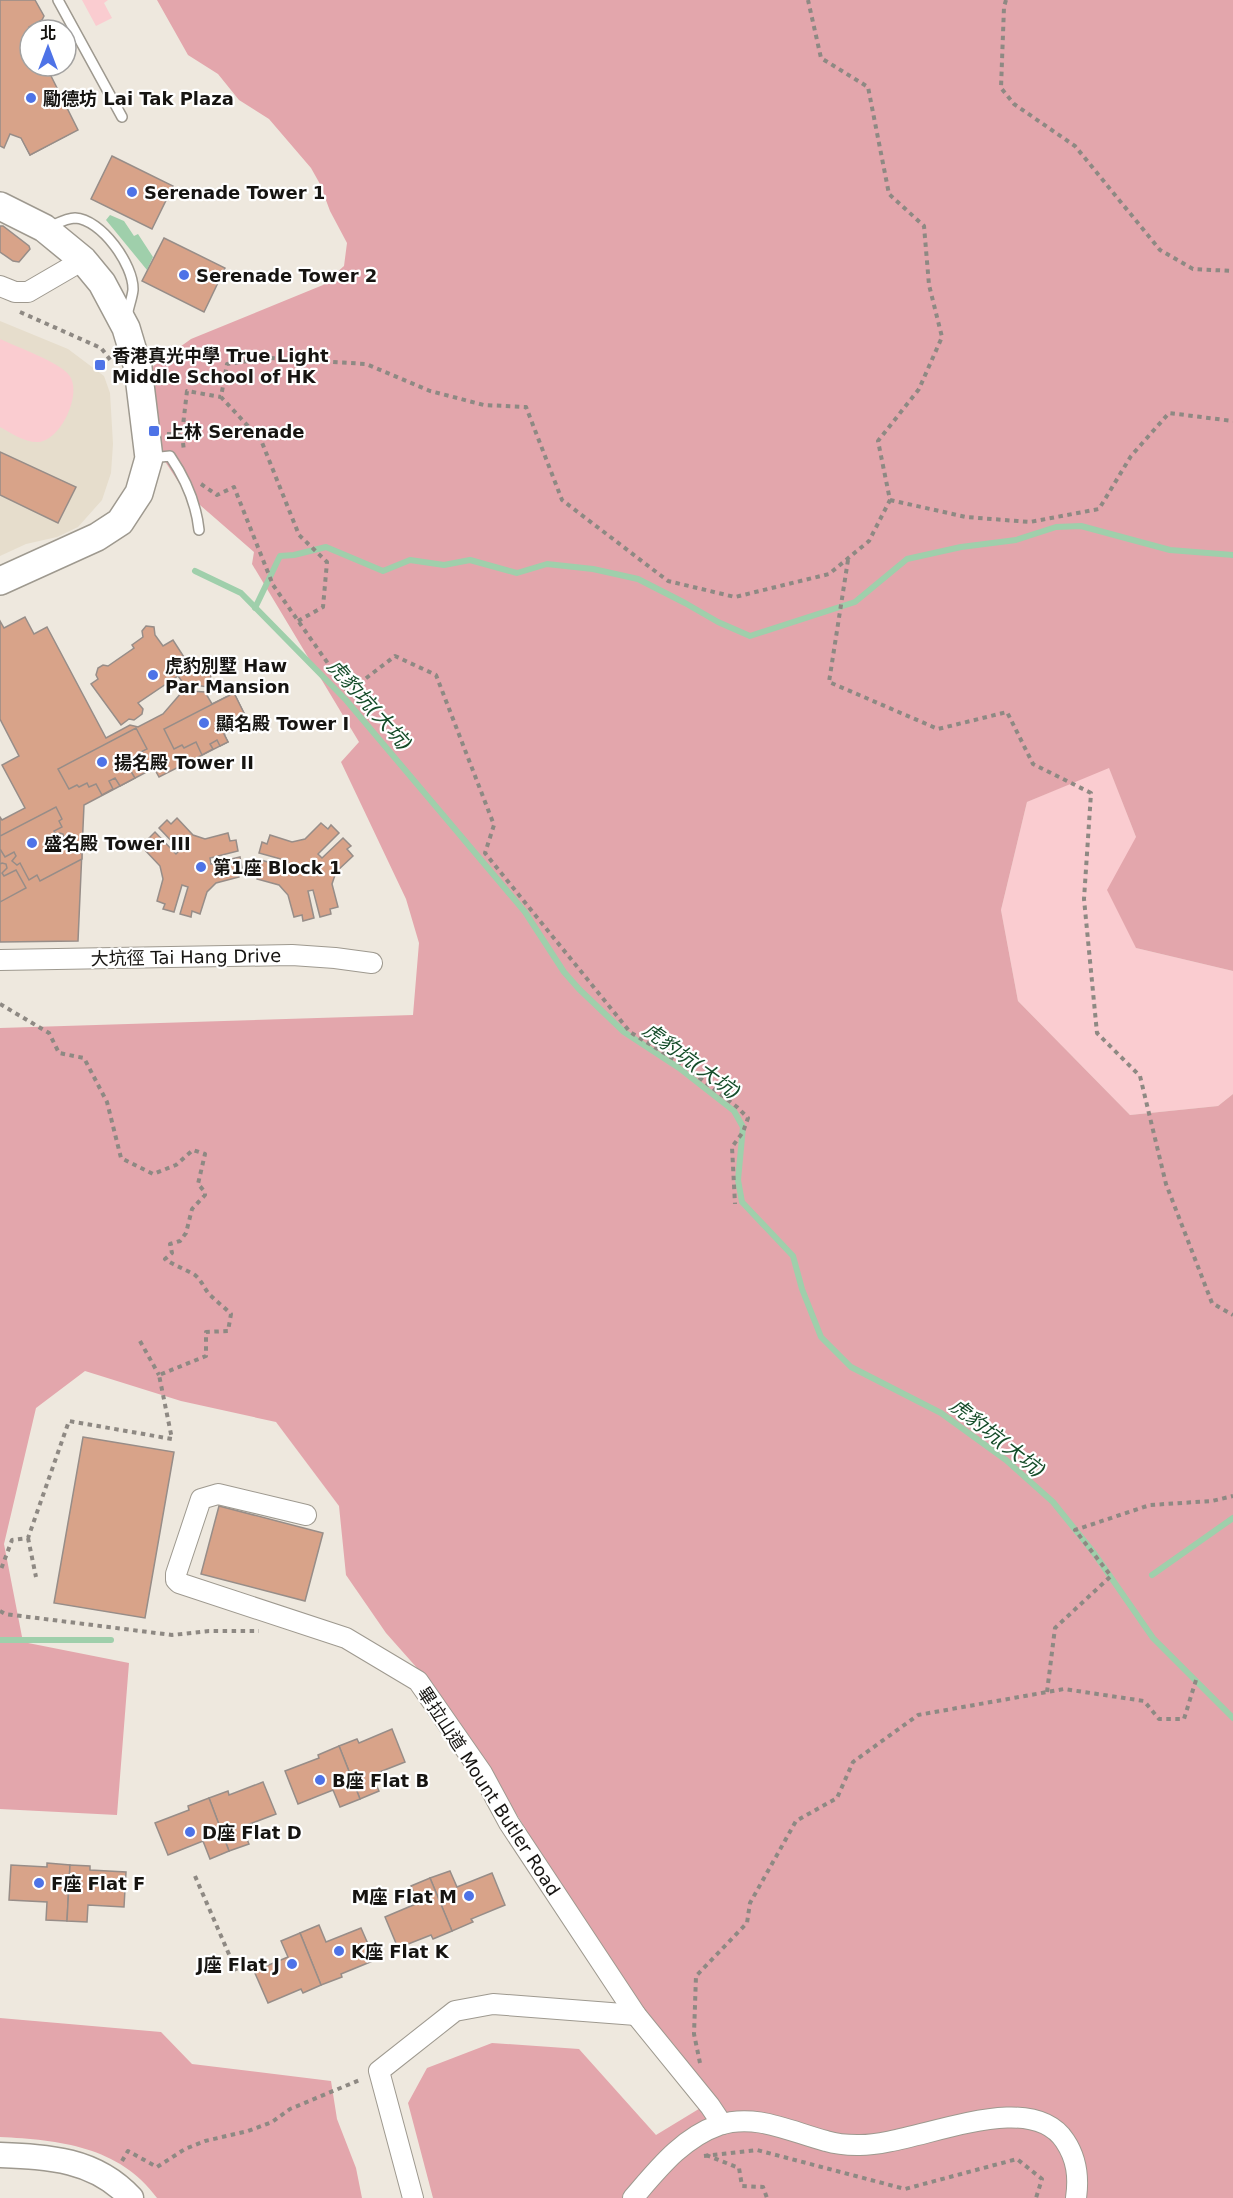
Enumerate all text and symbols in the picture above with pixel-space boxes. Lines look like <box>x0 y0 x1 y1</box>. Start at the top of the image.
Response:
north arrow <box>18 18 78 78</box>
text: 北 <box>40 24 56 43</box>
place label: 勵德坊 Lai Tak Plaza <box>43 88 234 109</box>
marker: 勵德坊 Lai Tak Plaza <box>24 91 38 105</box>
place label: Serenade Tower 1 <box>144 182 325 203</box>
marker: Serenade Tower 1 <box>125 185 139 199</box>
place label: Serenade Tower 2 <box>196 265 377 286</box>
marker: Serenade Tower 2 <box>177 268 191 282</box>
place label: 香港真光中學 True Light Middle School of HK <box>112 345 329 387</box>
marker: 香港真光中學 True Light Middle School of HK <box>93 358 107 372</box>
place label: 上林 Serenade <box>166 421 305 442</box>
marker: 上林 Serenade <box>147 424 161 438</box>
water label: 虎豹坑(大坑) <box>322 654 418 756</box>
place label: 虎豹別墅 Haw Par Mansion <box>165 655 290 697</box>
marker: 虎豹別墅 Haw Par Mansion <box>146 668 160 682</box>
place label: 顯名殿 Tower I <box>216 713 349 734</box>
marker: 顯名殿 Tower I <box>197 716 211 730</box>
place label: 揚名殿 Tower II <box>114 752 254 773</box>
marker: 揚名殿 Tower II <box>95 755 109 769</box>
place label: 盛名殿 Tower III <box>44 833 191 854</box>
marker: 盛名殿 Tower III <box>25 836 39 850</box>
place label: 第1座 Block 1 <box>213 857 341 878</box>
marker: 第1座 Block 1 <box>194 860 208 874</box>
street label: 大坑徑 Tai Hang Drive <box>91 945 281 969</box>
water label: 虎豹坑(大坑) <box>638 1017 746 1105</box>
water label: 虎豹坑(大坑) <box>945 1393 1051 1483</box>
street label: 畢拉山道 Mount Butler Road <box>413 1683 565 1899</box>
place label: B座 Flat B <box>332 1770 429 1791</box>
marker: B座 Flat B <box>313 1773 327 1787</box>
place label: D座 Flat D <box>202 1822 302 1843</box>
marker: D座 Flat D <box>183 1825 197 1839</box>
place label: F座 Flat F <box>51 1873 145 1894</box>
marker: F座 Flat F <box>32 1876 46 1890</box>
place label: M座 Flat M <box>351 1886 457 1907</box>
marker: M座 Flat M <box>462 1889 476 1903</box>
place label: K座 Flat K <box>351 1941 450 1962</box>
marker: K座 Flat K <box>332 1944 346 1958</box>
place label: J座 Flat J <box>195 1954 280 1975</box>
marker: J座 Flat J <box>285 1957 299 1971</box>

